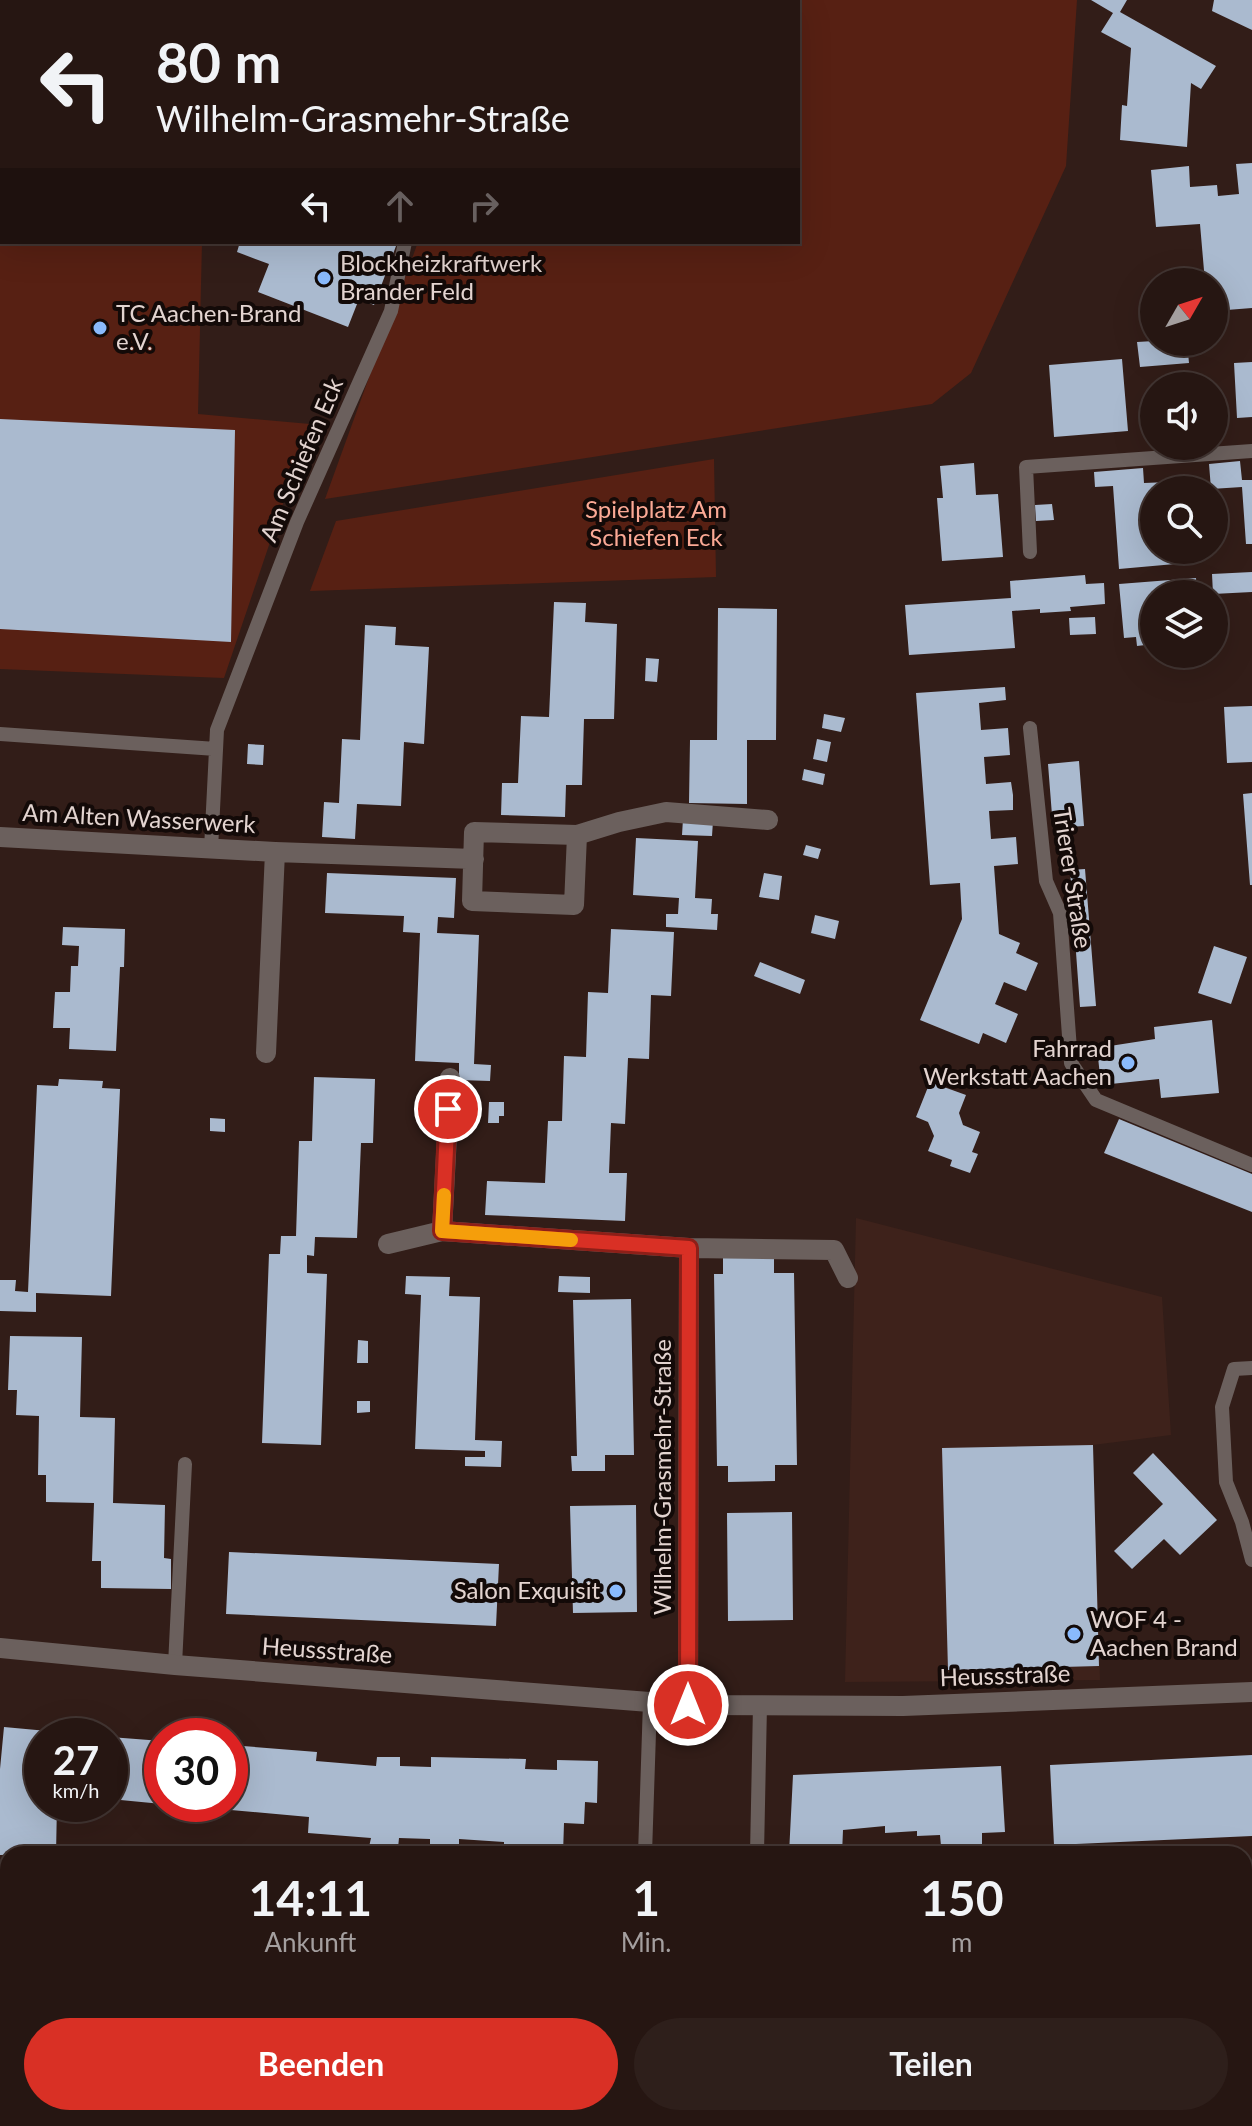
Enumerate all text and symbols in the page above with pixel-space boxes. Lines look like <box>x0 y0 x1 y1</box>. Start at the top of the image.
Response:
text: 80 m <box>156 28 281 95</box>
icon: left <box>24 32 128 136</box>
text: Wilhelm-Grasmehr-Straße <box>156 96 570 140</box>
icon: left <box>294 184 338 228</box>
icon: ahead <box>378 184 422 228</box>
icon: right <box>462 184 506 228</box>
place label: Blockheizkraftwerk Brander Feld <box>340 248 543 305</box>
north arrow <box>1140 268 1228 356</box>
map controls <box>1140 268 1228 668</box>
marker: Blockheizkraftwerk Brander Feld <box>315 269 333 287</box>
place label: TC Aachen-Brand e.V. <box>116 298 301 355</box>
marker: TC Aachen-Brand e.V. <box>91 319 109 337</box>
street label: Am Schiefen Eck <box>253 372 349 546</box>
button: sound <box>1140 372 1228 460</box>
button: search <box>1140 476 1228 564</box>
park label: Spielplatz Am Schiefen Eck <box>585 494 727 551</box>
button: layers <box>1140 580 1228 668</box>
street label: Am Alten Wasserwerk <box>22 797 257 838</box>
street label: Trierer Straße <box>1048 805 1099 950</box>
place label: Fahrrad Werkstatt Aachen <box>923 1033 1112 1090</box>
marker: Fahrrad Werkstatt Aachen <box>1119 1054 1137 1072</box>
pin <box>414 1075 482 1143</box>
icon: arrive <box>426 1087 470 1131</box>
street label: Wilhelm-Grasmehr-Straße <box>647 1339 676 1615</box>
place label: Salon Exquisit <box>454 1575 600 1604</box>
marker: Salon Exquisit <box>607 1582 625 1600</box>
place label: WOF 4 - Aachen Brand <box>1090 1604 1238 1661</box>
marker: WOF 4 - Aachen Brand <box>1065 1625 1083 1643</box>
street label: Heussstraße <box>261 1630 393 1669</box>
street label: Heussstraße <box>939 1658 1071 1691</box>
position arrow <box>646 1663 730 1747</box>
speed limit sign: 30 <box>144 1718 248 1822</box>
text: 27 <box>53 1736 99 1784</box>
text: km/h <box>53 1778 99 1802</box>
text: 14:11 <box>248 1869 372 1926</box>
text: 1 <box>632 1869 660 1926</box>
text: 150 <box>920 1869 1004 1926</box>
text: Ankunft <box>264 1926 356 1958</box>
text: Min. <box>621 1926 672 1958</box>
text: m <box>951 1926 972 1958</box>
button: Beenden <box>24 2018 618 2110</box>
button: Teilen <box>634 2018 1228 2110</box>

